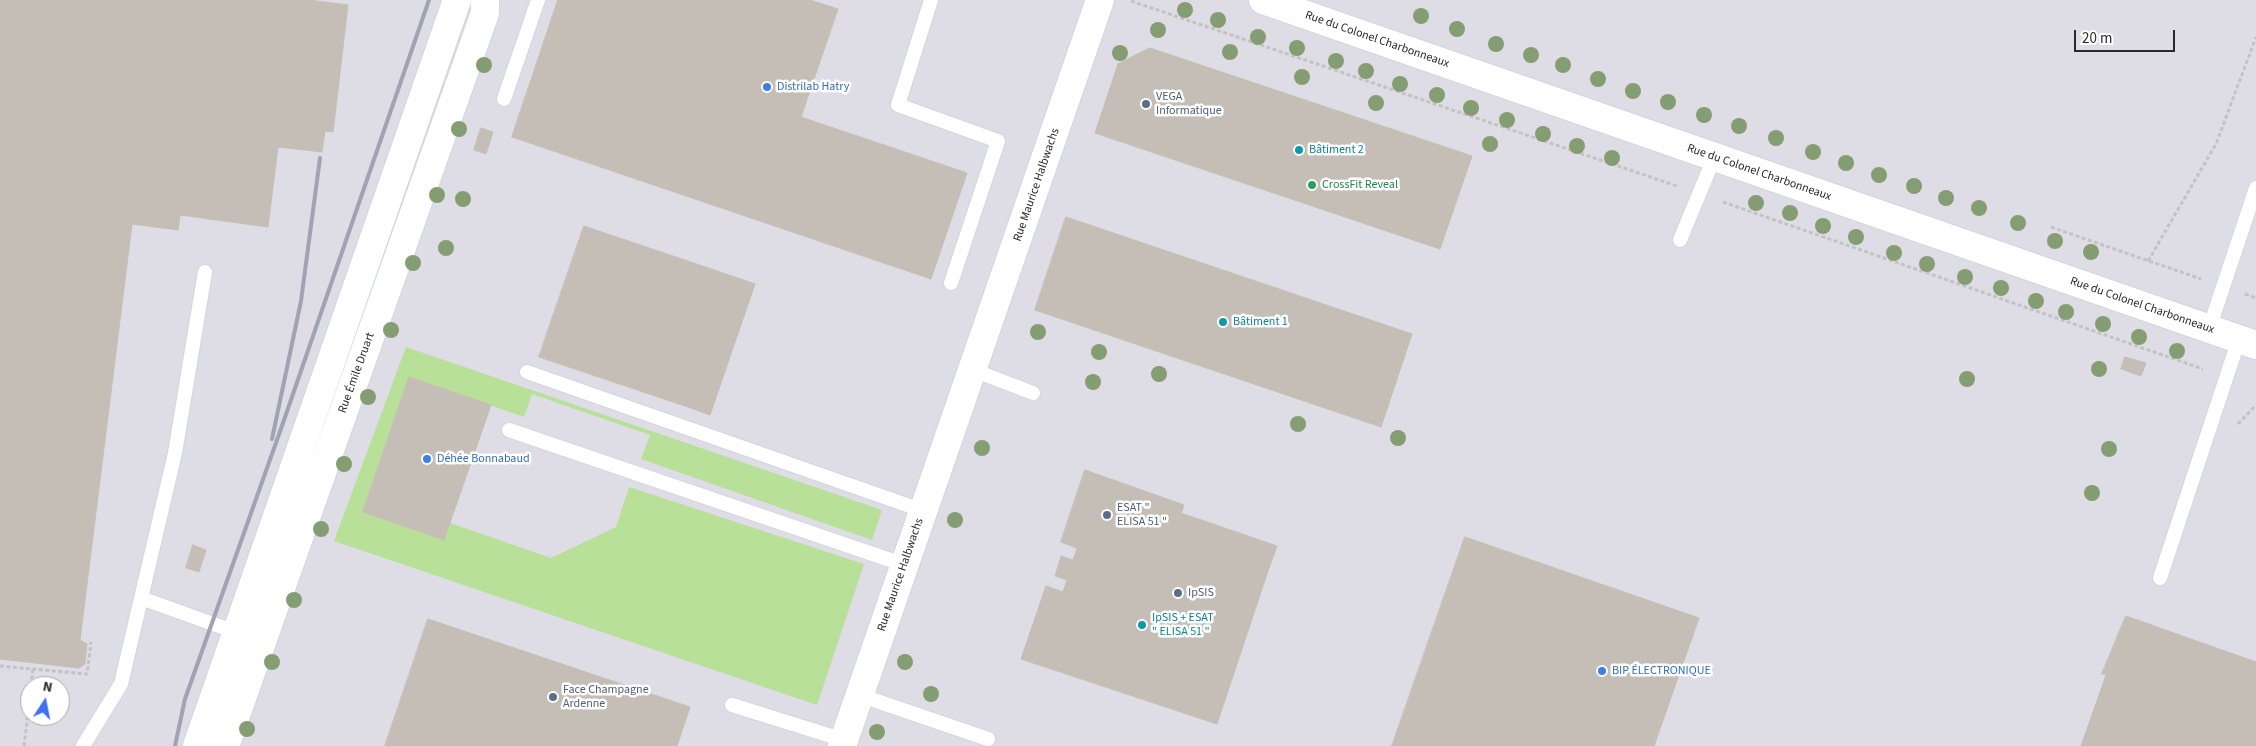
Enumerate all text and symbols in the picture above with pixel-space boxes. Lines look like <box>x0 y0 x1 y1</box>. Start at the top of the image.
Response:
street label: Rue du Colonel Charbonneaux <box>1303 8 1451 72</box>
scale bar <box>2076 20 2177 52</box>
text: 20 m <box>2082 28 2112 49</box>
place label: Distrilab Hatry <box>777 80 849 94</box>
marker: Distrilab Hatry <box>761 81 773 93</box>
place label: VEGA Informatique <box>1156 90 1222 118</box>
marker: VEGA Informatique <box>1140 98 1152 110</box>
street label: Rue Maurice Halbwachs <box>1011 126 1063 244</box>
street label: Rue du Colonel Charbonneaux <box>1685 141 1833 205</box>
place label: Bâtiment 2 <box>1309 143 1364 157</box>
marker: Bâtiment 2 <box>1293 144 1305 156</box>
place label: CrossFit Reveal <box>1322 178 1398 192</box>
marker: CrossFit Reveal <box>1306 179 1318 191</box>
street label: Rue du Colonel Charbonneaux <box>2068 274 2216 338</box>
place label: Bâtiment 1 <box>1233 315 1288 329</box>
marker: Bâtiment 1 <box>1217 316 1229 328</box>
street label: Rue Émile Druart <box>336 331 378 415</box>
place label: Déhée Bonnabaud <box>437 452 530 466</box>
marker: Déhée Bonnabaud <box>421 453 433 465</box>
place label: ESAT " ELISA 51 " <box>1117 501 1167 529</box>
marker: ESAT " ELISA 51 " <box>1101 509 1113 521</box>
street label: Rue Maurice Halbwachs <box>875 516 927 634</box>
place label: IpSIS <box>1188 586 1214 600</box>
marker: IpSIS <box>1172 587 1184 599</box>
place label: IpSIS + ESAT " ELISA 51 " <box>1152 611 1214 639</box>
marker: IpSIS + ESAT " ELISA 51 " <box>1136 619 1148 631</box>
place label: BIP ÉLECTRONIQUE <box>1612 664 1711 678</box>
marker: BIP ÉLECTRONIQUE <box>1596 665 1608 677</box>
north arrow <box>20 676 70 726</box>
text: N <box>41 677 54 698</box>
place label: Face Champagne Ardenne <box>563 683 649 711</box>
marker: Face Champagne Ardenne <box>547 691 559 703</box>

